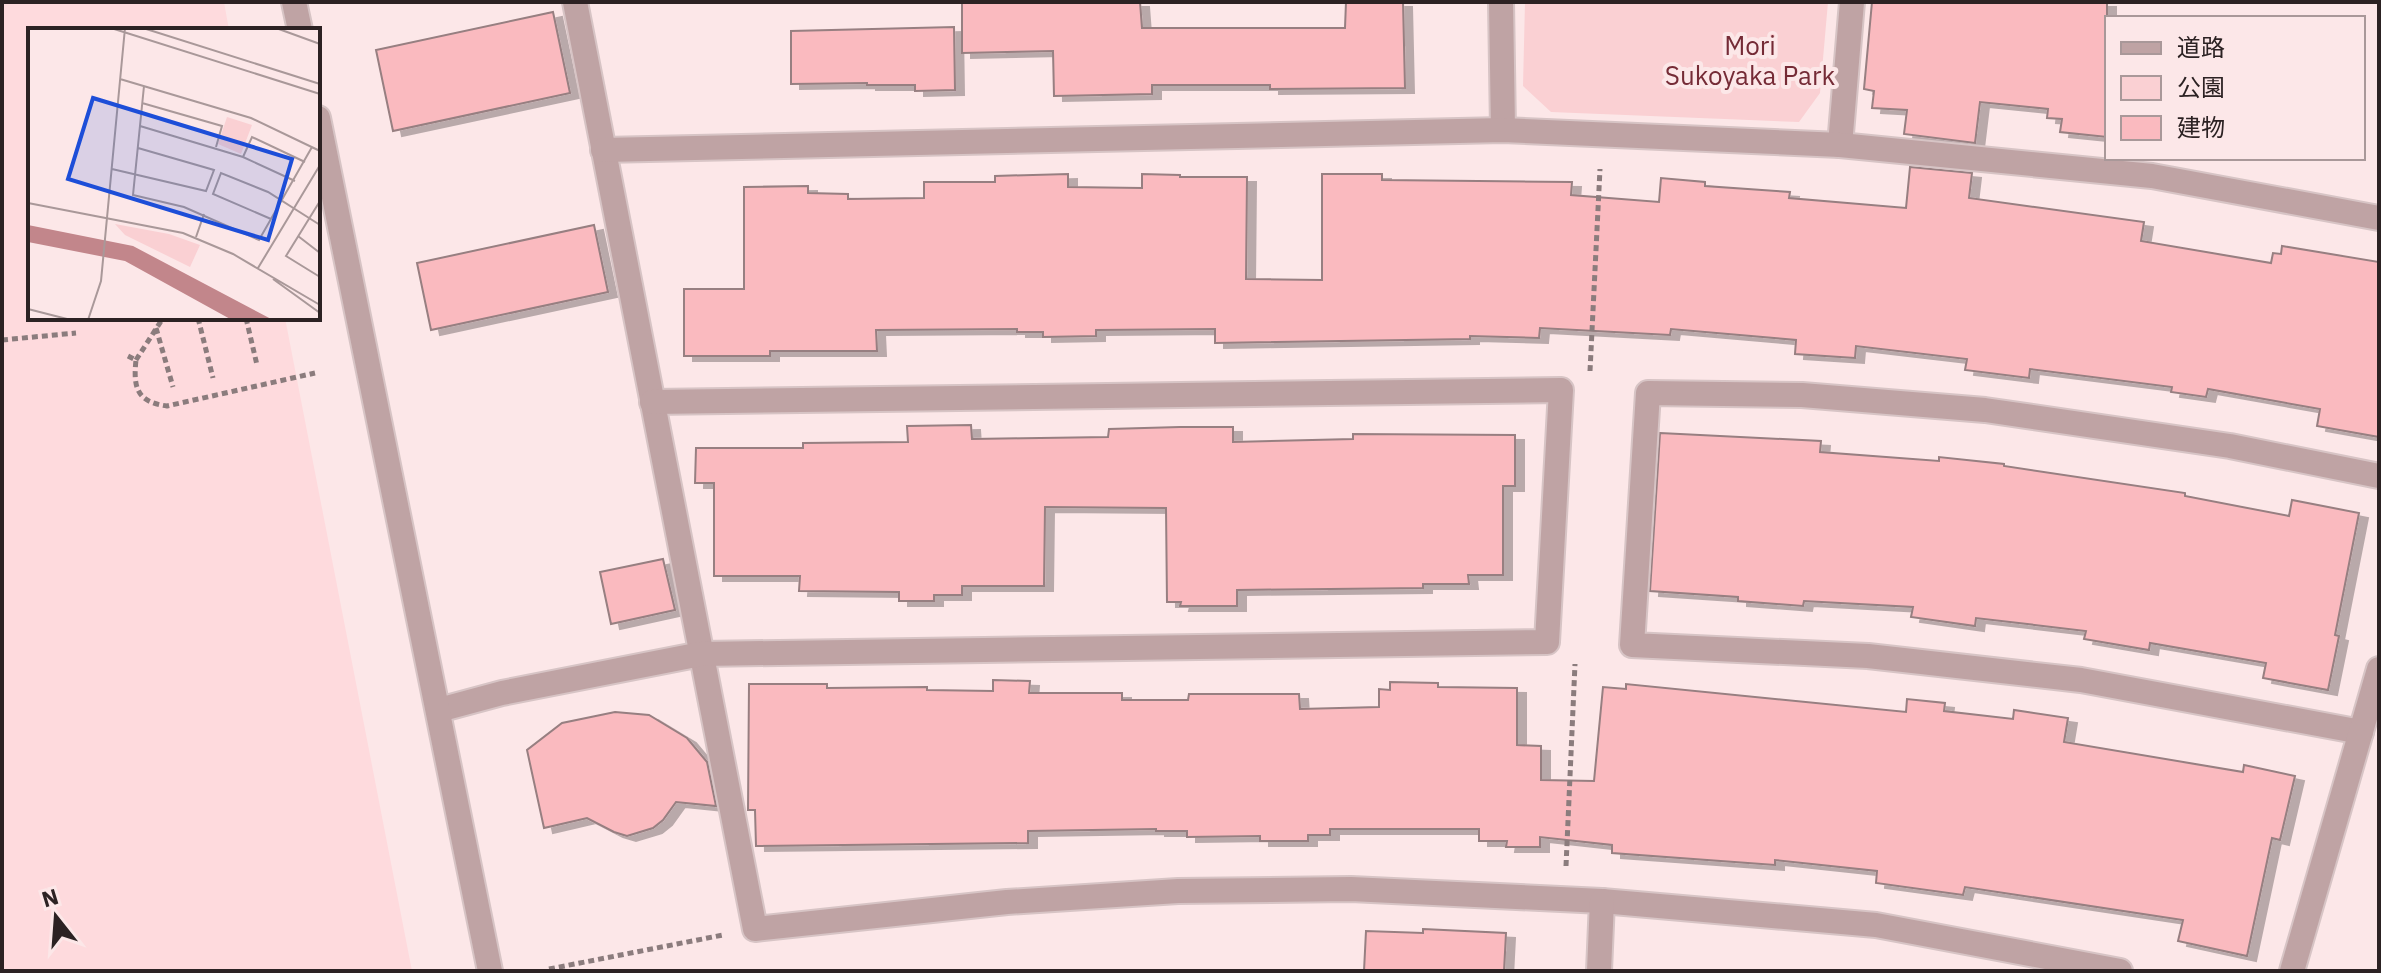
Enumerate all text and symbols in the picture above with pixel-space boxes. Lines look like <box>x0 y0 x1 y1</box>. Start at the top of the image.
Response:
legend <box>2105 16 2365 160</box>
inset map <box>28 28 320 320</box>
park label: Mori Sukoyaka Park <box>1665 28 1835 92</box>
text: 道路 <box>2177 31 2225 63</box>
text: 公園 <box>2177 71 2225 103</box>
text: 建物 <box>2177 111 2225 143</box>
north arrow <box>16 877 96 957</box>
text: N <box>38 881 62 914</box>

